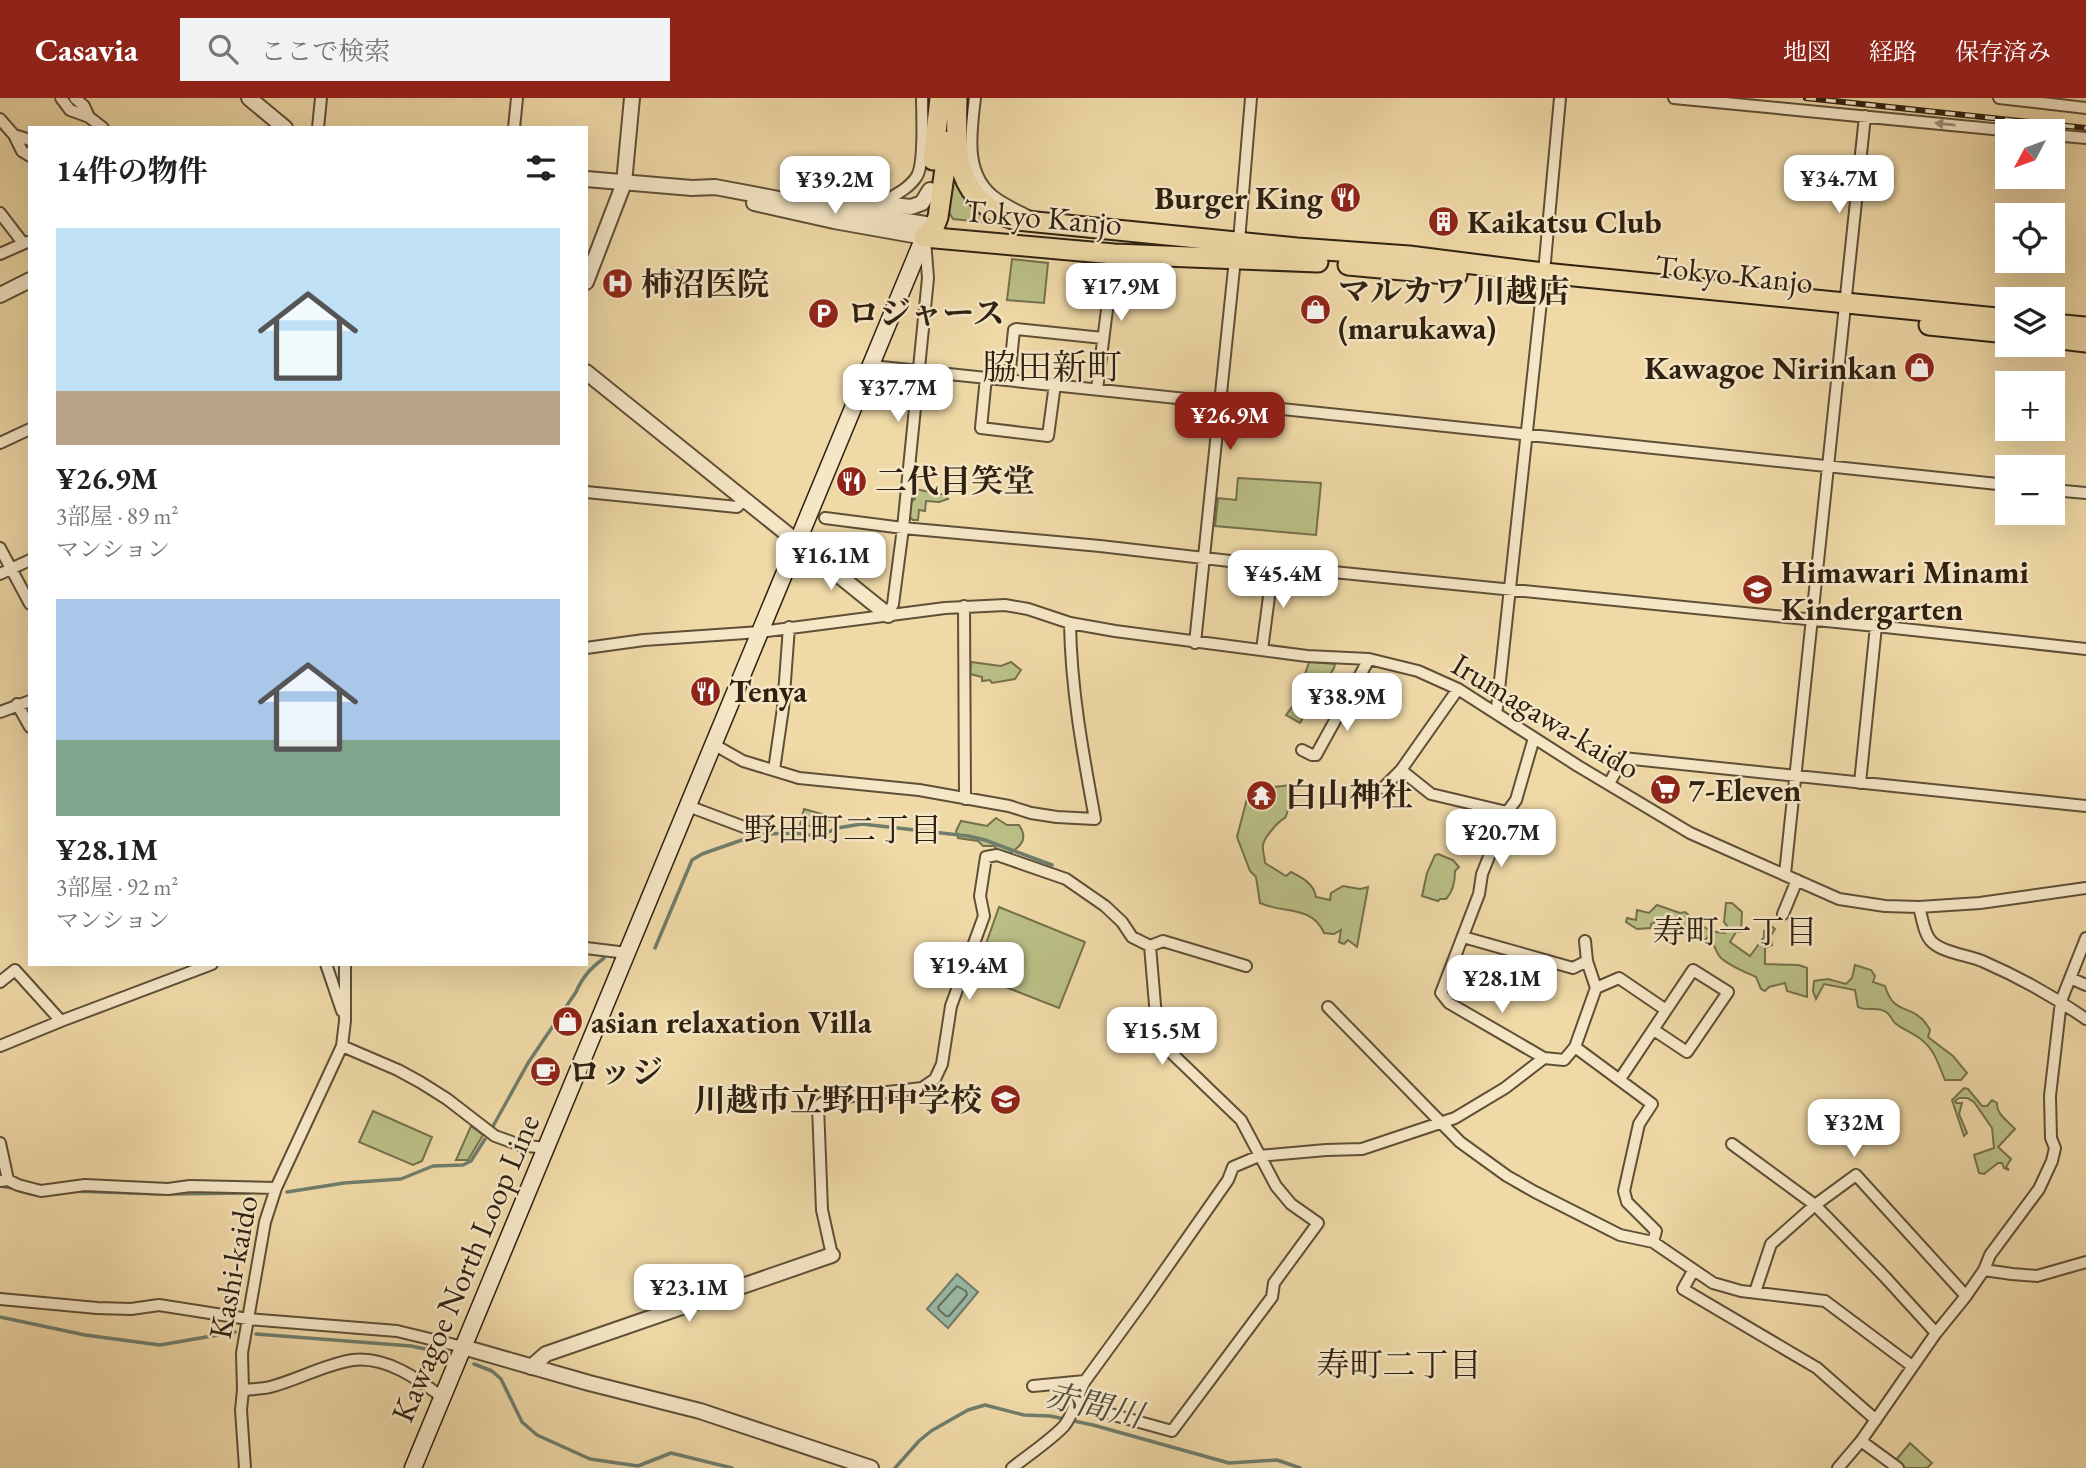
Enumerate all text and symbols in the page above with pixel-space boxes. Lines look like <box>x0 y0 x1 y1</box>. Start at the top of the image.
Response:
search box <box>180 18 670 81</box>
text: Casavia <box>35 28 138 71</box>
icon: search <box>204 30 242 68</box>
text: ここで検索 <box>260 34 390 68</box>
text: 地図 <box>1783 36 1831 67</box>
text: 経路 <box>1869 36 1917 67</box>
text: 保存済み <box>1955 36 2051 67</box>
one-way arrow <box>1934 119 1956 130</box>
north arrow <box>1995 119 2065 189</box>
map controls <box>1995 119 2065 525</box>
icon: filters <box>522 149 560 187</box>
text: 14件の物件 <box>56 151 208 190</box>
pin: ¥39.2M <box>778 156 892 216</box>
pin: ¥34.7M <box>1782 156 1896 215</box>
text: ¥34.7M <box>1800 163 1878 193</box>
text: ¥39.2M <box>796 164 874 194</box>
place label: Burger King <box>1154 177 1324 219</box>
restaurant icon: Burger King <box>1329 181 1363 215</box>
street label: Tokyo Kanjo <box>962 189 1124 245</box>
place label: Kaikatsu Club <box>1467 201 1662 243</box>
button: locate <box>1995 203 2065 273</box>
building icon: Kaikatsu Club <box>1427 205 1461 239</box>
street label: Tokyo Kanjo <box>1653 245 1815 303</box>
place label: 柿沼医院 <box>641 263 769 305</box>
pin: ¥17.9M <box>1064 264 1178 323</box>
hospital icon: 柿沼医院 <box>601 267 635 301</box>
place label: マルカワ 川越店 (marukawa) <box>1338 270 1570 349</box>
text: ¥17.9M <box>1082 271 1160 301</box>
icon: home <box>245 273 371 399</box>
button: layers <box>1995 287 2065 357</box>
place label: ロジャース <box>847 292 1005 334</box>
shop icon: マルカワ 川越店 (marukawa) <box>1298 292 1332 326</box>
parking icon: ロジャース <box>807 296 841 330</box>
district label: 脇田新町 <box>982 344 1122 389</box>
place label: Kawagoe Nirinkan <box>1644 347 1897 389</box>
shop icon: Kawagoe Nirinkan <box>1903 351 1937 385</box>
pin: ¥37.7M <box>841 364 955 424</box>
button: + <box>1995 371 2065 441</box>
text: ¥37.7M <box>859 372 937 402</box>
pin: ¥26.9M <box>1173 392 1287 452</box>
text: ¥26.9M <box>1191 400 1269 430</box>
button: − <box>1995 455 2065 525</box>
text: ¥26.9M <box>56 459 158 498</box>
place label: 二代目笑堂 <box>875 460 1035 502</box>
restaurant icon: 二代目笑堂 <box>835 464 869 498</box>
text: 3部屋 · 89 m² <box>56 501 178 531</box>
pin: ¥16.1M <box>774 532 888 592</box>
text: マンション <box>56 534 170 564</box>
text: ¥16.1M <box>792 540 870 570</box>
pin: ¥45.4M <box>1226 550 1340 610</box>
place label: Himawari Minami Kindergarten <box>1781 551 2029 630</box>
text: ¥45.4M <box>1244 558 1322 588</box>
school or university icon: Himawari Minami Kindergarten <box>1741 573 1775 607</box>
street label: Irumagawa-kaido <box>1444 643 1648 789</box>
icon: home <box>245 644 371 770</box>
place label: Tenya <box>729 670 808 712</box>
restaurant icon: Tenya <box>689 674 723 708</box>
pin: ¥38.9M <box>1290 674 1404 733</box>
text: ¥38.9M <box>1308 681 1386 711</box>
place label: 7-Eleven <box>1688 769 1801 811</box>
supermarket icon: 7-Eleven <box>1648 773 1682 807</box>
place label: 白山神社 <box>1285 774 1413 816</box>
temple icon: 白山神社 <box>1245 778 1279 812</box>
district label: 野田町二丁目 <box>744 808 942 851</box>
pin: ¥20.7M <box>1444 810 1558 869</box>
text: ¥20.7M <box>1462 817 1540 847</box>
text: ¥28.1M <box>56 830 158 869</box>
text: 3部屋 · 92 m² <box>56 872 178 902</box>
text: マンション <box>56 905 170 935</box>
district label: 寿町一丁目 <box>1653 910 1818 953</box>
pin: ¥19.4M <box>912 942 1026 1002</box>
text: ¥19.4M <box>930 950 1008 980</box>
pin: ¥28.1M <box>1445 956 1559 1015</box>
text: ¥28.1M <box>1463 963 1541 993</box>
place label: asian relaxation Villa <box>591 1001 873 1043</box>
shop icon: asian relaxation Villa <box>551 1005 585 1039</box>
pin: ¥15.5M <box>1105 1007 1219 1067</box>
text: ¥15.5M <box>1123 1015 1201 1045</box>
place label: ロッジ <box>568 1051 663 1093</box>
cafe icon: ロッジ <box>528 1055 562 1089</box>
place label: 川越市立野田中学校 <box>694 1079 982 1121</box>
school or university icon: 川越市立野田中学校 <box>988 1083 1022 1117</box>
pin: ¥32M <box>1813 1100 1895 1159</box>
text: ¥32M <box>1824 1107 1884 1137</box>
street label: Kawagoe North Loop Line <box>381 1108 549 1428</box>
street label: Kashi-kaido <box>198 1192 268 1342</box>
pin: ¥23.1M <box>632 1264 746 1324</box>
text: ¥23.1M <box>650 1272 728 1302</box>
district label: 寿町二丁目 <box>1317 1343 1482 1386</box>
water label: 赤間川 <box>1041 1373 1150 1438</box>

